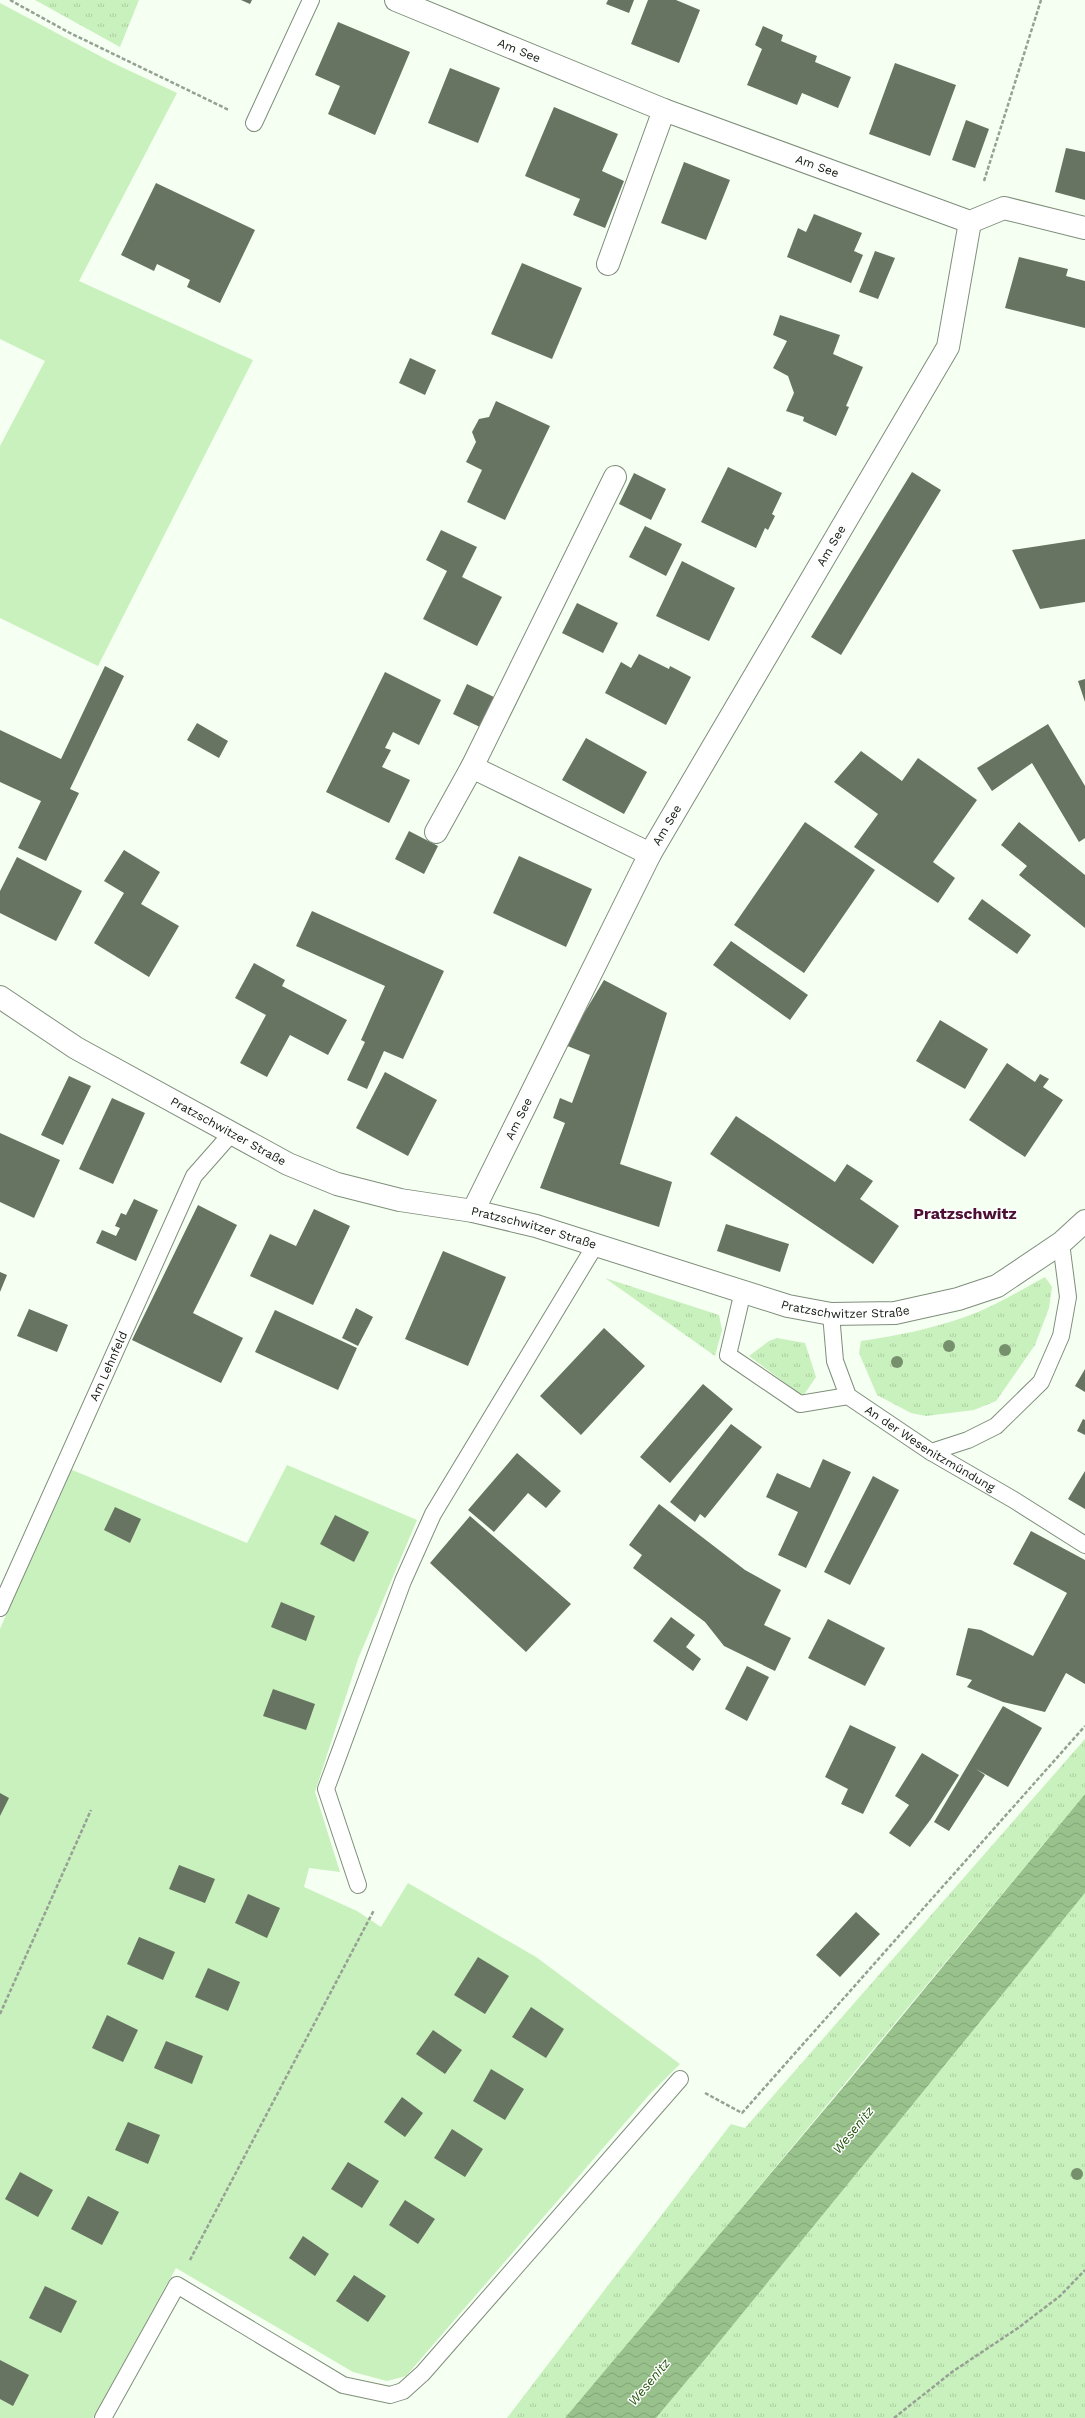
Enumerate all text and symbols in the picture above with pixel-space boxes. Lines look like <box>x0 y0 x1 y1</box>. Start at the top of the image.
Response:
street label: Am See <box>496 35 543 66</box>
street label: Am See <box>794 152 841 180</box>
street label: Am See <box>814 523 849 569</box>
street label: Am See <box>650 802 684 848</box>
street label: Pratzschwitzer Straße <box>168 1094 288 1168</box>
street label: Am See <box>502 1095 535 1142</box>
street label: Pratzschwitzer Straße <box>470 1204 598 1252</box>
district label: Pratzschwitz <box>913 1204 1017 1223</box>
street label: Pratzschwitzer Straße <box>779 1297 911 1321</box>
street label: Am Lehnfeld <box>87 1329 130 1403</box>
street label: An der Wesenitzmündung <box>862 1403 998 1495</box>
water label: Wesenitz <box>829 2103 877 2157</box>
water label: Wesenitz <box>625 2355 673 2408</box>

